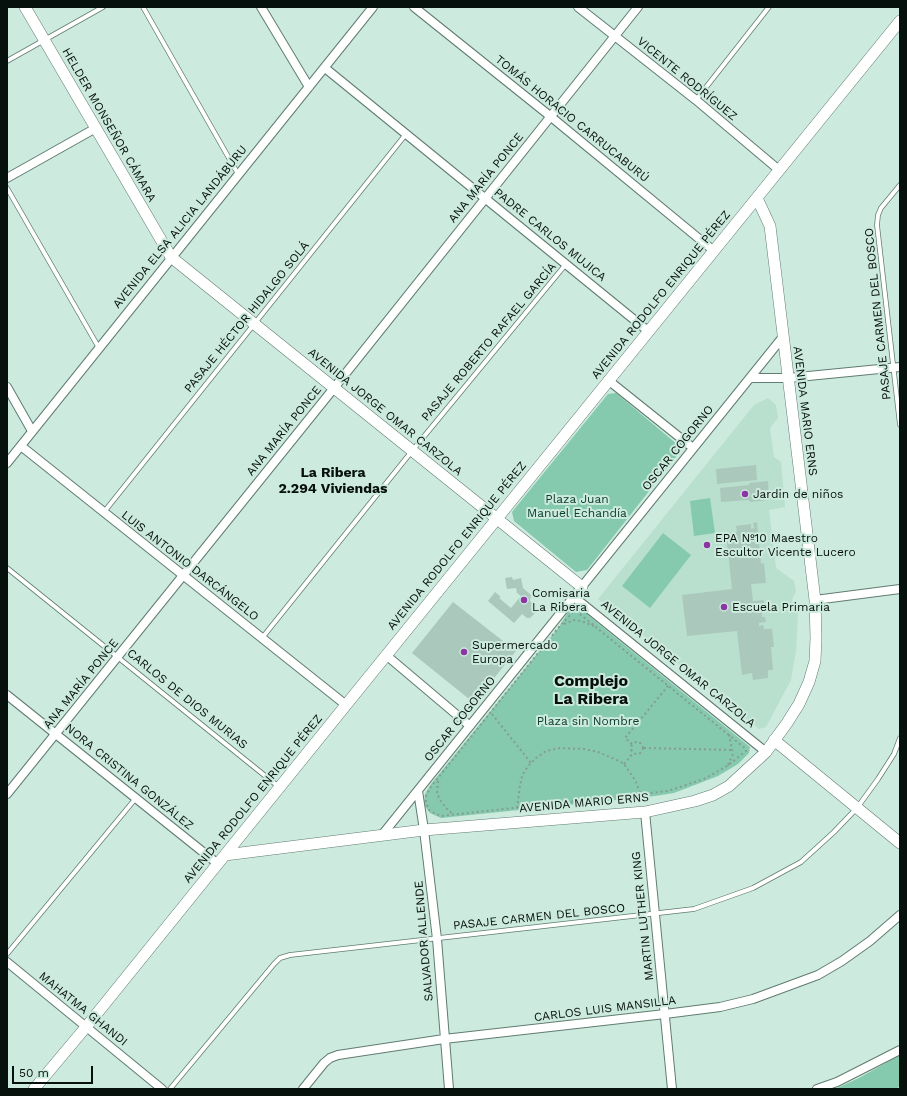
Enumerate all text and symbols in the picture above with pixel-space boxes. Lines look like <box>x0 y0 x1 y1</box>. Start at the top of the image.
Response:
street label: VICENTE RODRÍGUEZ <box>634 34 740 124</box>
street label: HELDER MONSEÑOR CÁMARA <box>59 45 159 205</box>
street label: TOMÁS HORACIO CARRUCABURÚ <box>492 52 652 186</box>
street label: ANA MARÍA PONCE <box>445 130 527 226</box>
street label: AVENIDA ELSA ALICIA LANDÁBURU <box>110 143 250 311</box>
street label: PADRE CARLOS MUJICA <box>491 185 609 285</box>
street label: AVENIDA RODOLFO ENRIQUE PÉREZ <box>588 208 734 382</box>
street label: PASAJE CARMEN DEL BOSCO <box>862 227 894 401</box>
street label: PASAJE HÉCTOR HIDALGO SOLÁ <box>182 239 312 395</box>
street label: PASAJE ROBERTO RAFAEL GARCÍA <box>418 260 560 424</box>
street label: AVENIDA JORGE OMAR CARZOLA <box>305 345 465 479</box>
street label: AVENIDA MARIO ERNS <box>790 345 820 477</box>
street label: ANA MARÍA PONCE <box>243 383 325 479</box>
street label: OSCAR COGORNO <box>639 402 717 494</box>
street label: AVENIDA RODOLFO ENRIQUE PÉREZ <box>384 459 530 633</box>
district label: La Ribera 2.294 Viviendas <box>278 465 388 498</box>
place label: Jardin de niños <box>753 487 843 501</box>
marker: Jardin de niños <box>740 489 750 499</box>
park label: Plaza Juan Manuel Echandía <box>527 492 627 520</box>
street label: LUIS ANTONIO DARCÁNGELO <box>118 508 262 624</box>
place label: EPA Nº10 Maestro Escultor Vicente Lucero <box>715 531 856 559</box>
marker: EPA Nº10 Maestro Escultor Vicente Lucero <box>702 540 712 550</box>
place label: Comisaria La Ribera <box>532 586 590 614</box>
marker: Comisaria La Ribera <box>519 595 529 605</box>
street label: AVENIDA JORGE OMAR CARZOLA <box>598 597 758 731</box>
place label: Escuela Primaria <box>732 600 830 614</box>
marker: Escuela Primaria <box>719 602 729 612</box>
street label: ANA MARÍA PONCE <box>40 636 122 732</box>
place label: Supermercado Europa <box>472 638 558 666</box>
street label: CARLOS DE DIOS MURIAS <box>124 646 250 752</box>
marker: Supermercado Europa <box>459 647 469 657</box>
district label: Complejo La Ribera <box>554 671 628 709</box>
street label: OSCAR COGORNO <box>421 673 499 765</box>
street label: AVENIDA RODOLFO ENRIQUE PÉREZ <box>180 712 326 886</box>
park label: Plaza sin Nombre <box>537 714 639 728</box>
street label: NORA CRISTINA GONZÁLEZ <box>62 721 196 833</box>
street label: AVENIDA MARIO ERNS <box>518 790 650 816</box>
street label: MARTIN LUTHER KING <box>629 851 657 981</box>
street label: SALVADOR ALLENDE <box>412 880 436 1002</box>
street label: PASAJE CARMEN DEL BOSCO <box>452 901 626 933</box>
street label: MAHATMA GHANDI <box>36 969 130 1049</box>
street label: CARLOS LUIS MANSILLA <box>533 993 677 1025</box>
scale bar <box>14 1058 95 1084</box>
text: 50 m <box>19 1066 49 1080</box>

